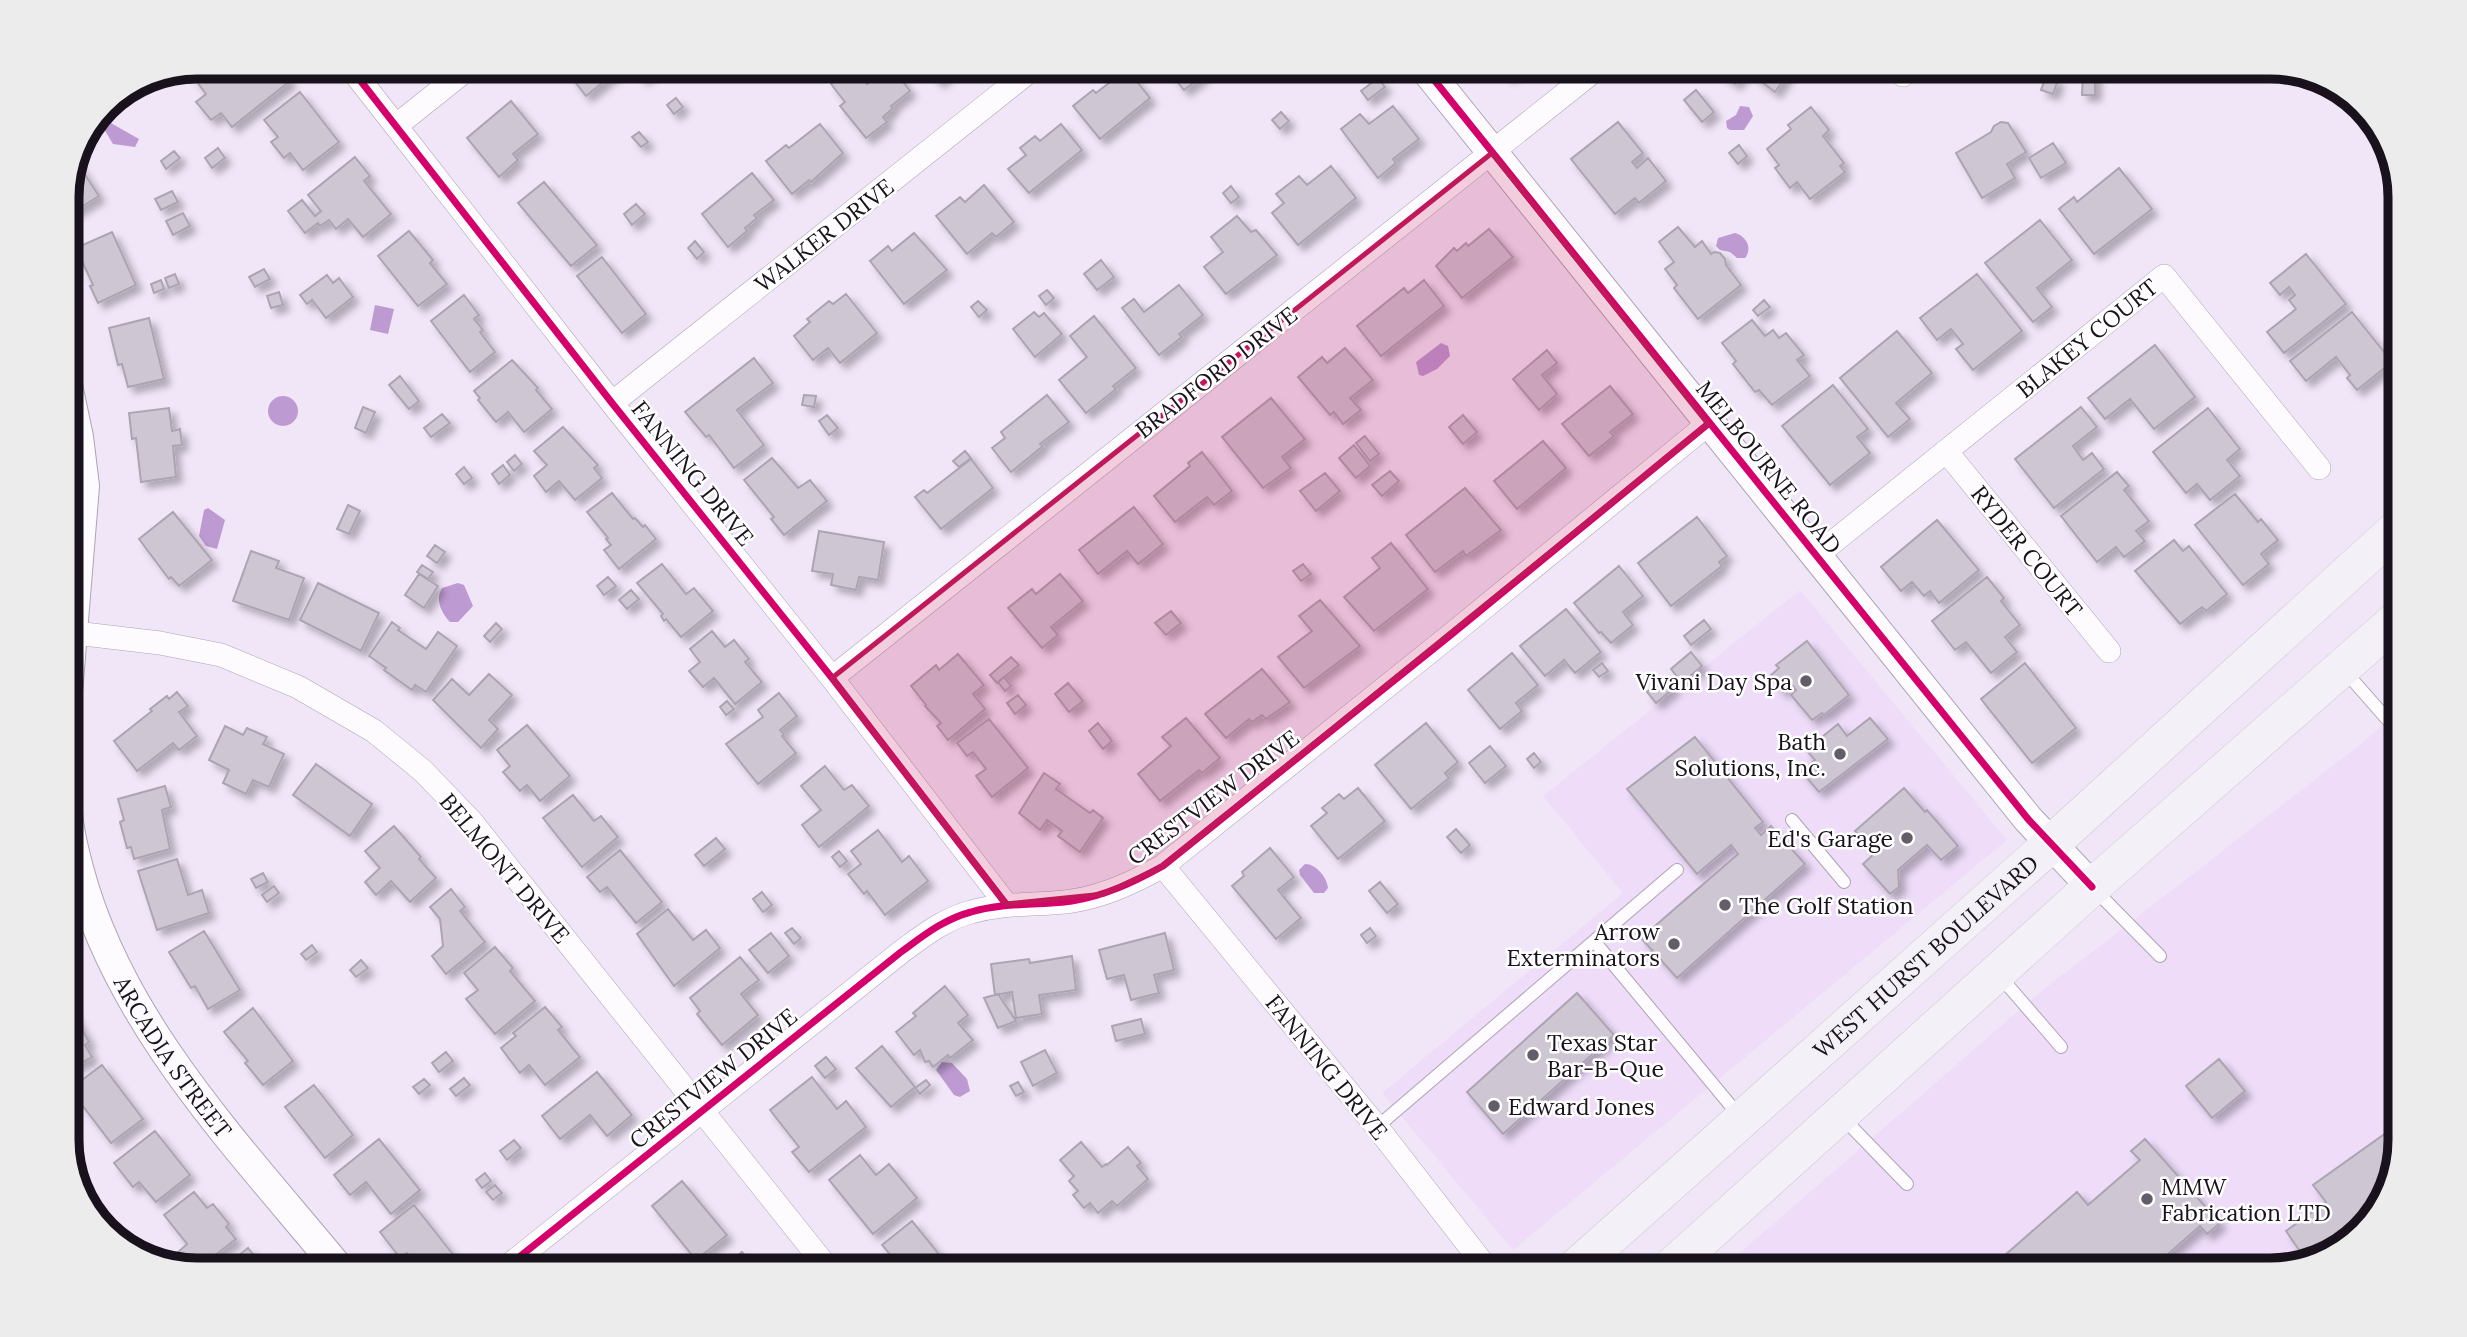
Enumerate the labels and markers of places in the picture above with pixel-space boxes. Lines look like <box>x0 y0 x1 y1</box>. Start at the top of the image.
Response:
place label: Vivani Day Spa <box>1635 667 1792 696</box>
marker: Vivani Day Spa <box>1798 673 1814 689</box>
place label: Bath Solutions, Inc. <box>1675 727 1826 782</box>
marker: Bath Solutions, Inc. <box>1832 746 1848 762</box>
place label: Ed's Garage <box>1767 824 1893 853</box>
marker: Ed's Garage <box>1899 830 1915 846</box>
place label: The Golf Station <box>1739 891 1913 920</box>
marker: The Golf Station <box>1717 897 1733 913</box>
place label: Arrow Exterminators <box>1507 917 1661 972</box>
marker: Arrow Exterminators <box>1666 936 1682 952</box>
place label: Texas Star Bar-B-Que <box>1547 1028 1664 1083</box>
marker: Texas Star Bar-B-Que <box>1525 1047 1541 1063</box>
place label: Edward Jones <box>1508 1092 1655 1121</box>
marker: Edward Jones <box>1486 1098 1502 1114</box>
place label: MMW Fabrication LTD <box>2161 1172 2331 1227</box>
marker: MMW Fabrication LTD <box>2139 1191 2155 1207</box>

